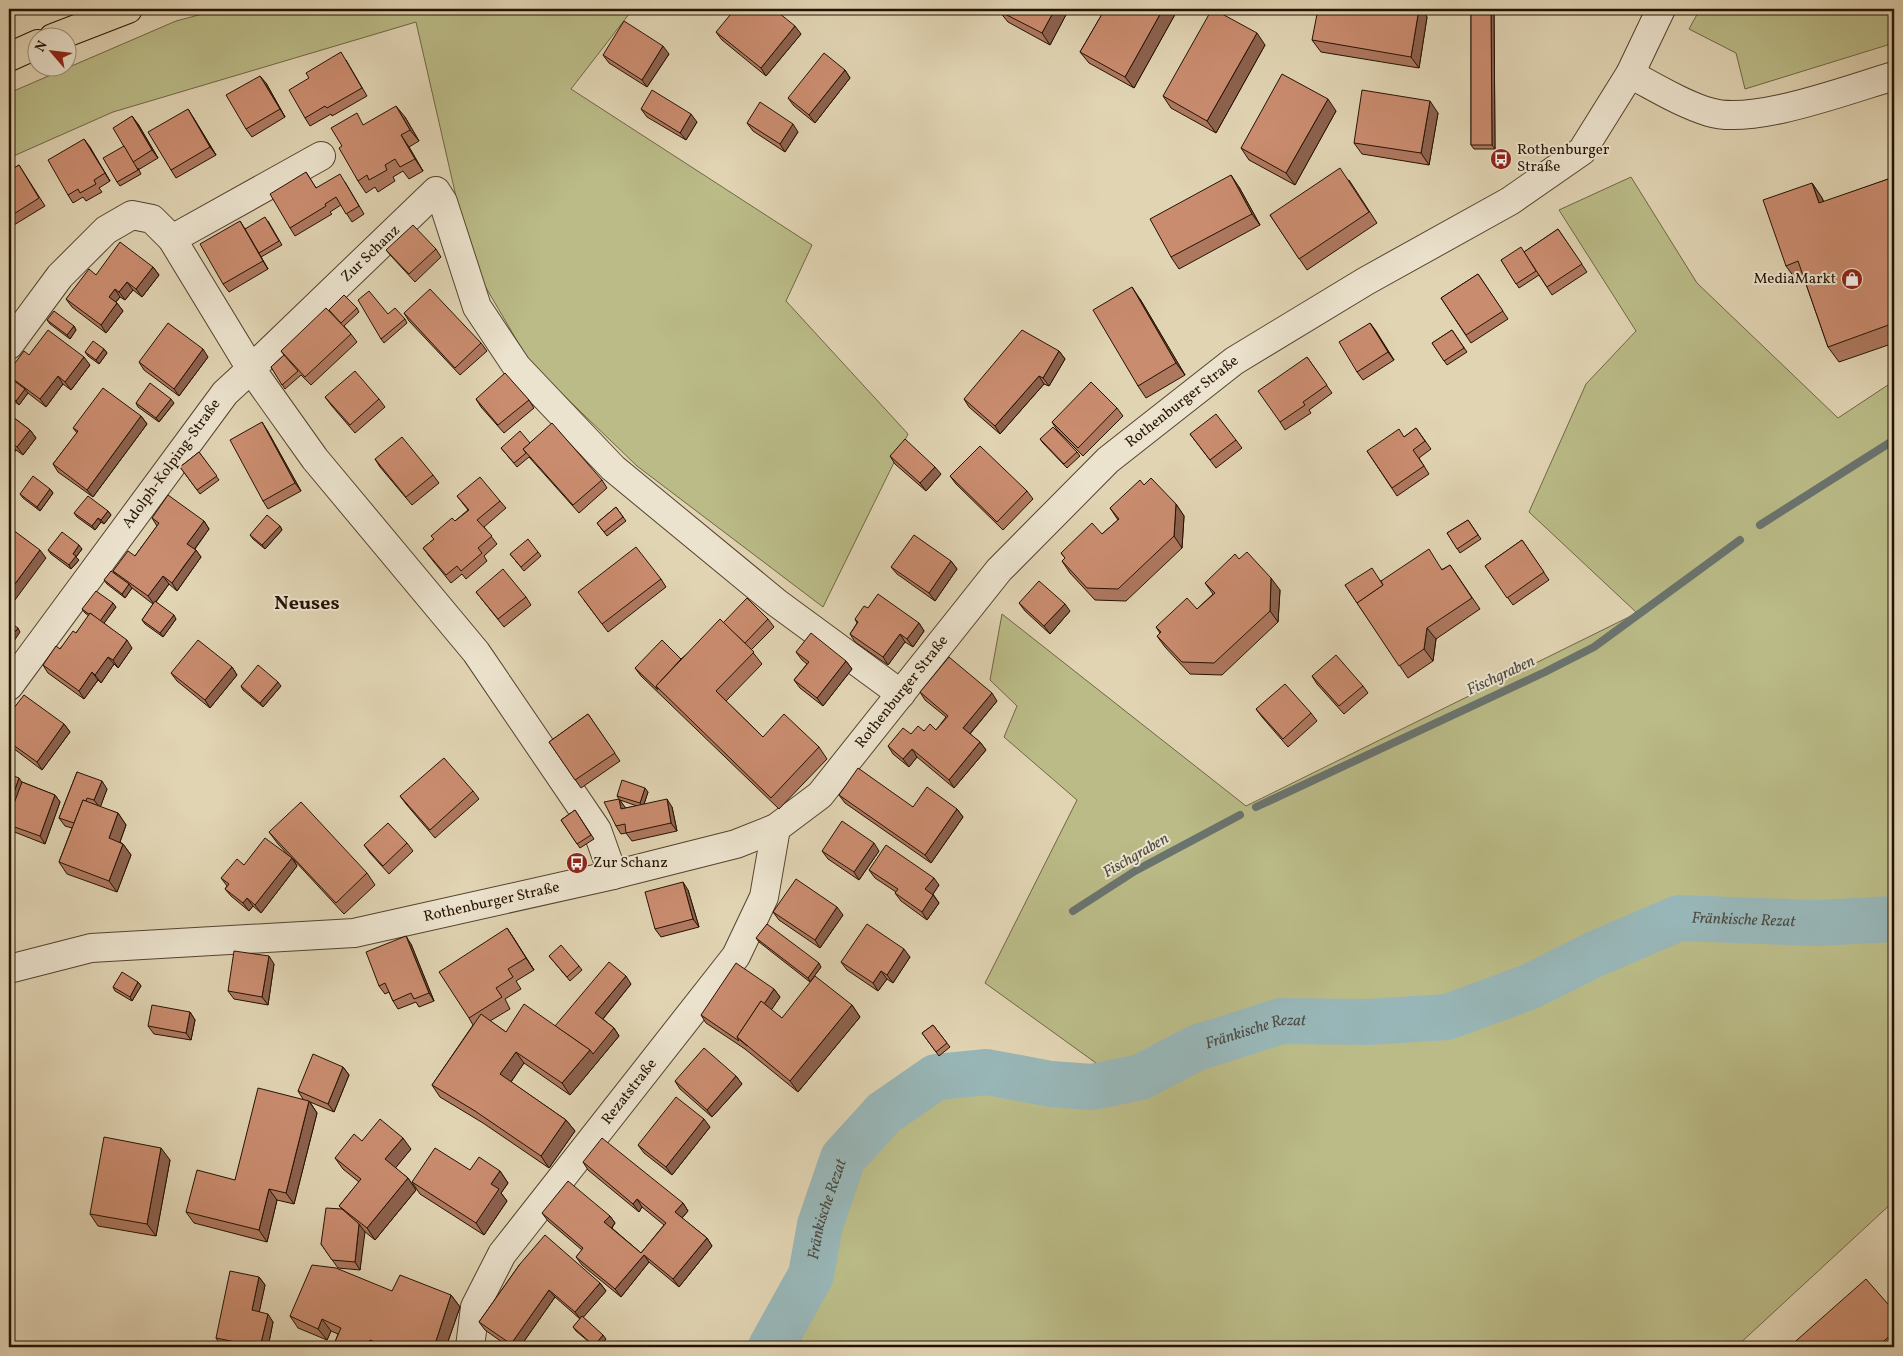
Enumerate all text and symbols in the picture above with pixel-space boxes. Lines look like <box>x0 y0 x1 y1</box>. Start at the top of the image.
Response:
north arrow <box>28 28 78 78</box>
text: N <box>31 38 53 56</box>
place label: Rothenburger Straße <box>1517 140 1609 178</box>
bus stop icon: Rothenburger Straße <box>1489 147 1513 171</box>
street label: Zur Schanz <box>337 220 405 287</box>
shop icon: MediaMarkt <box>1840 267 1864 291</box>
place label: MediaMarkt <box>1754 269 1836 290</box>
street label: Rothenburger Straße <box>1121 351 1243 453</box>
street label: Adolph-Kolping-Straße <box>118 395 226 533</box>
district label: Neuses <box>274 590 340 618</box>
street label: Rothenburger Straße <box>850 631 953 753</box>
water label: Fischgraben <box>1463 651 1539 701</box>
water label: Fischgraben <box>1099 828 1173 884</box>
bus stop icon: Zur Schanz <box>565 851 589 875</box>
place label: Zur Schanz <box>593 853 668 874</box>
street label: Rothenburger Straße <box>422 877 562 928</box>
water label: Fränkische Rezat <box>1691 907 1797 933</box>
water label: Fränkische Rezat <box>1202 1010 1307 1055</box>
street label: Rezatstraße <box>597 1054 662 1129</box>
water label: Fränkische Rezat <box>803 1155 853 1262</box>

